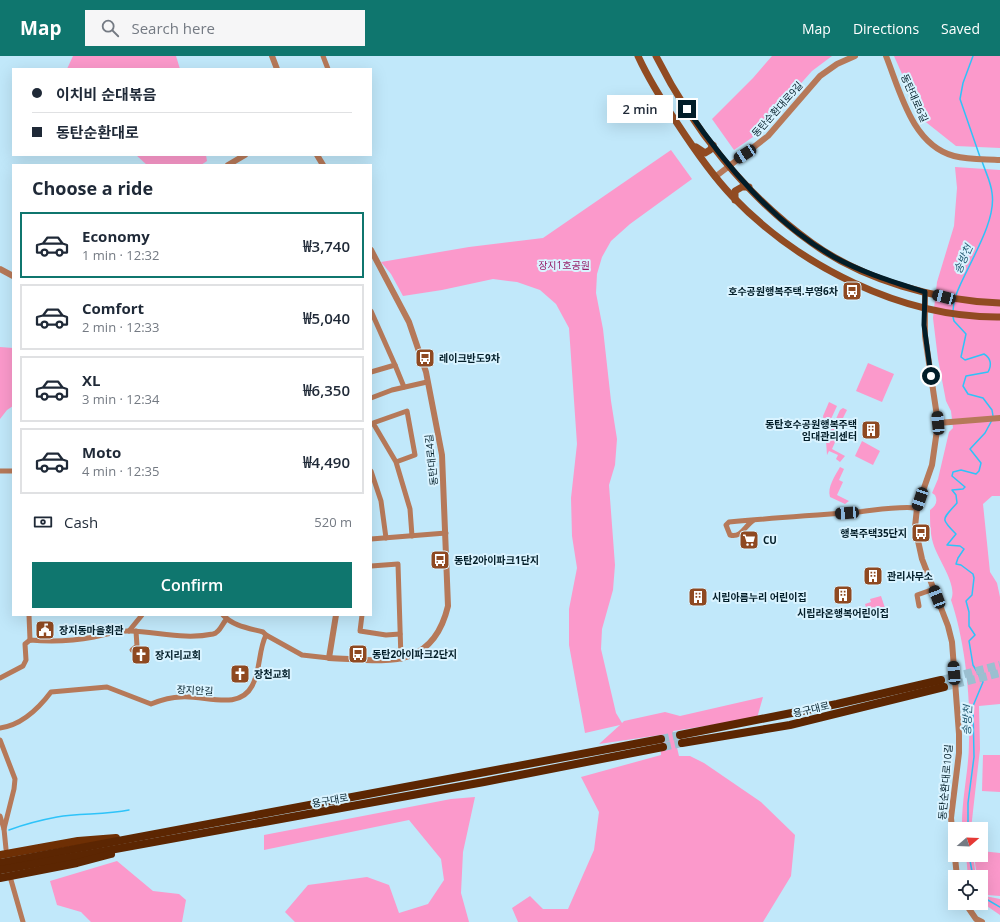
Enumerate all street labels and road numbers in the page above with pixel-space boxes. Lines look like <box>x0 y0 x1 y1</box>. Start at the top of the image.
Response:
street label: 동탄대로6길 <box>898 72 932 124</box>
street label: 동탄순환대로9길 <box>748 78 806 140</box>
street label: 동탄대로4길 <box>421 434 441 486</box>
street label: 장지안길 <box>176 682 214 698</box>
street label: 용구대로 <box>791 698 831 720</box>
street label: 동탄순환대로10길 <box>935 744 955 820</box>
street label: 용구대로 <box>311 790 349 810</box>

